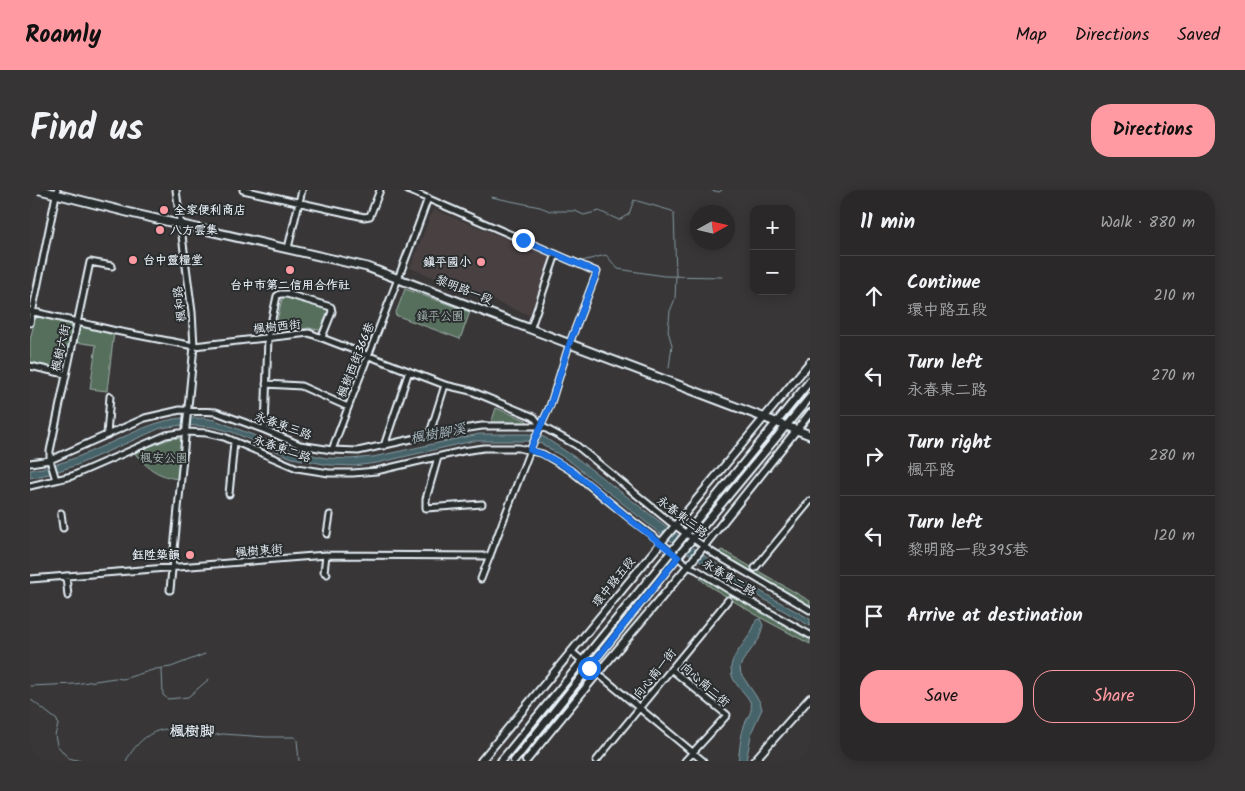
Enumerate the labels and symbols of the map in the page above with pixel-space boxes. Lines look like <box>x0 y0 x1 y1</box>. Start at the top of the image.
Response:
place label: 全家便利商店 <box>174 201 246 220</box>
marker: 全家便利商店 <box>158 204 170 216</box>
north arrow <box>690 205 735 250</box>
place label: 八方雲集 <box>170 221 218 240</box>
marker: 八方雲集 <box>154 224 166 236</box>
route end <box>512 229 535 252</box>
place label: 台中靈糧堂 <box>143 251 203 270</box>
place label: 鎮平國小 <box>423 253 471 272</box>
marker: 台中靈糧堂 <box>127 254 139 266</box>
marker: 鎮平國小 <box>475 256 487 268</box>
marker: 台中市第二信用合作社 <box>284 264 296 276</box>
street label: 黎明路一段 <box>433 270 495 310</box>
place label: 台中市第二信用合作社 <box>230 276 350 295</box>
street label: 楓和路 <box>168 285 192 323</box>
park label: 鎮平公園 <box>416 307 464 326</box>
street label: 楓樹西街 <box>252 315 302 339</box>
street label: 楓樹西街366巷 <box>332 319 380 401</box>
street label: 楓樹六街 <box>46 322 76 374</box>
street label: 永春東三路 <box>252 407 314 445</box>
water label: 楓樹腳溪 <box>408 418 469 450</box>
street label: 永春東二路 <box>251 430 313 468</box>
park label: 楓安公園 <box>140 449 188 468</box>
street label: 永春東三路 <box>652 491 712 543</box>
street label: 楓樹東街 <box>234 539 284 563</box>
place label: 鈺陞築韻 <box>132 546 180 565</box>
marker: 鈺陞築韻 <box>184 549 196 561</box>
street label: 環中路五段 <box>588 553 640 611</box>
street label: 永春東二路 <box>698 554 760 602</box>
street label: 向心南一街 <box>629 645 681 703</box>
route start <box>578 657 601 680</box>
street label: 向心南二街 <box>676 658 734 712</box>
district label: 楓樹脚 <box>169 720 215 744</box>

